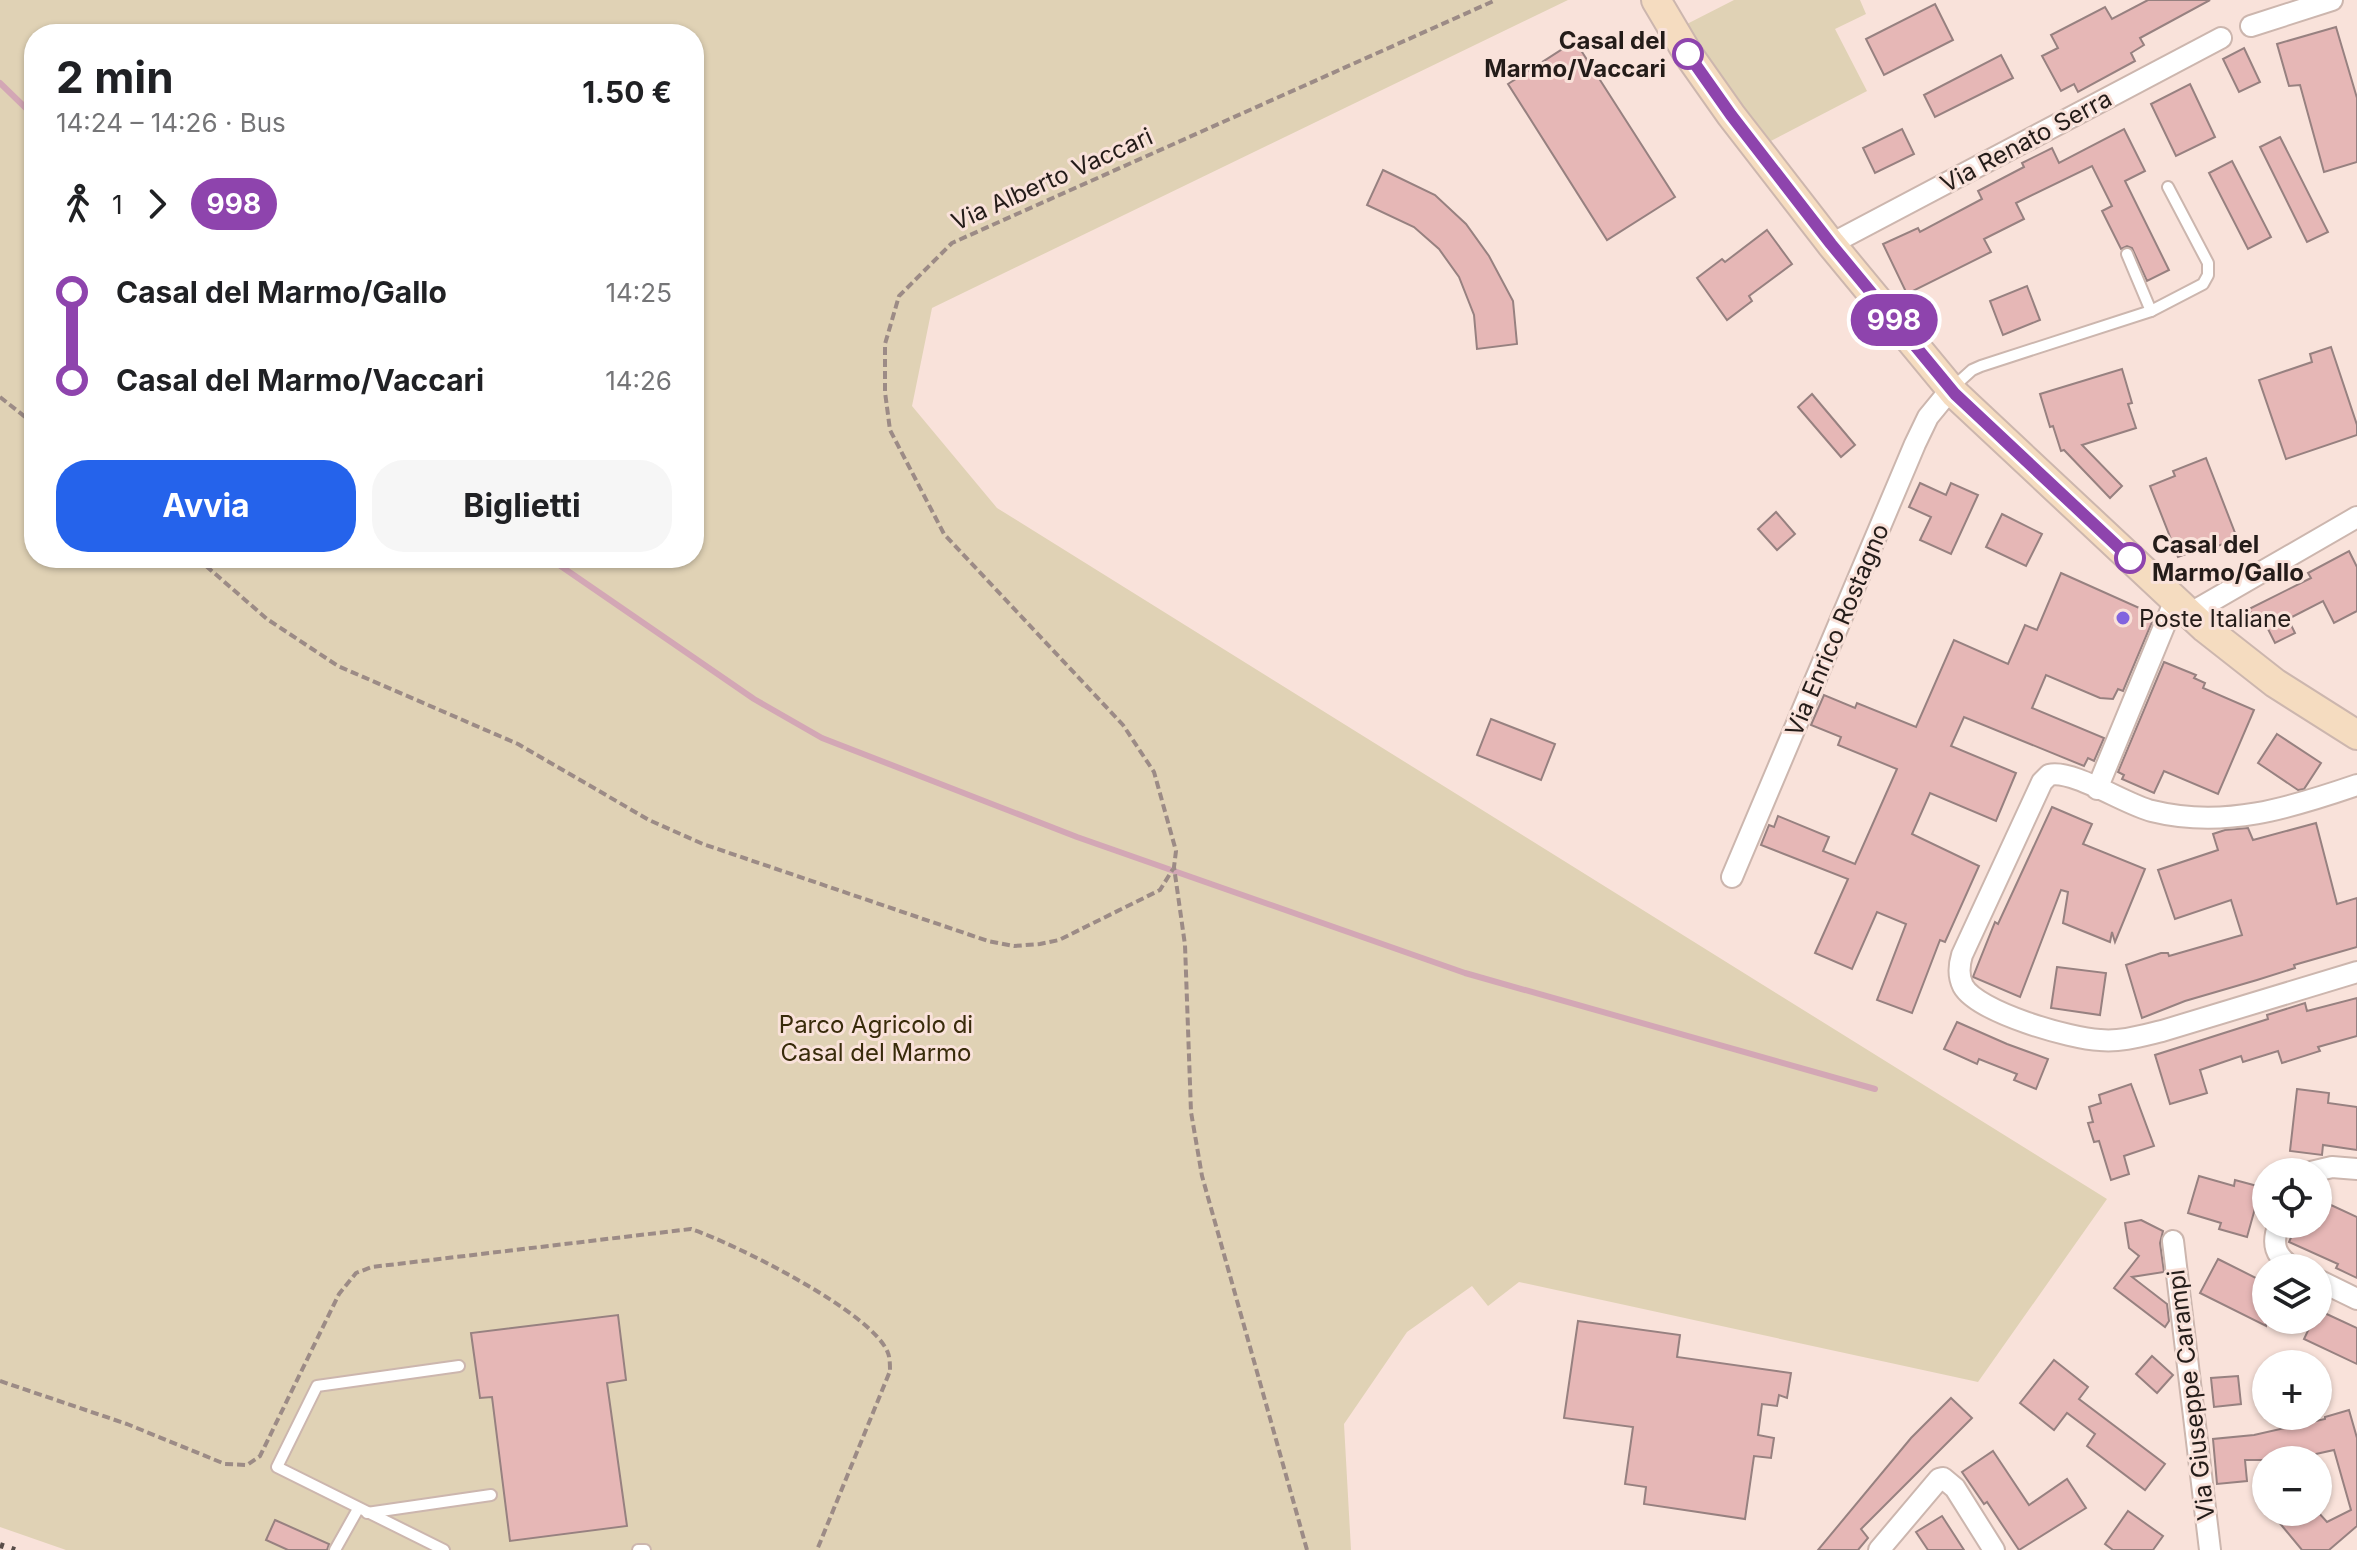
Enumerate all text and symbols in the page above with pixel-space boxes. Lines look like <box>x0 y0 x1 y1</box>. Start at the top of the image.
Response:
place label: Casal del Marmo/Vaccari <box>1484 26 1666 83</box>
marker: Casal del Marmo/Vaccari <box>1673 39 1703 69</box>
text: 2 min <box>56 50 174 104</box>
text: 1.50 € <box>582 74 672 110</box>
street label: Via Renato Serra <box>1936 84 2116 198</box>
text: 14:24 – 14:26 · Bus <box>56 107 286 138</box>
street label: Via Alberto Vaccari <box>947 122 1157 236</box>
icon: walk <box>56 182 100 226</box>
icon: forward <box>135 182 179 226</box>
text: 998 <box>207 187 261 221</box>
text: 1 <box>112 189 123 220</box>
text: Casal del Marmo/Gallo <box>116 274 447 310</box>
text: 14:25 <box>605 277 672 308</box>
line badge: 998 <box>1848 294 1940 346</box>
text: 998 <box>1867 303 1921 337</box>
text: Casal del Marmo/Vaccari <box>116 362 484 398</box>
text: 14:26 <box>605 365 672 396</box>
button: Avvia <box>56 460 356 552</box>
button: Biglietti <box>372 460 672 552</box>
street label: Via Enrico Rostagno <box>1779 519 1895 741</box>
place label: Casal del Marmo/Gallo <box>2152 530 2304 587</box>
marker: Casal del Marmo/Gallo <box>2115 543 2145 573</box>
place label: Poste Italiane <box>2139 604 2291 633</box>
marker: Poste Italiane <box>2114 609 2132 627</box>
park label: Parco Agricolo di Casal del Marmo <box>779 1010 973 1067</box>
map controls <box>2252 1158 2332 1526</box>
button: locate <box>2252 1158 2332 1238</box>
button: layers <box>2252 1254 2332 1334</box>
street label: Via Giuseppe Carampi <box>2161 1268 2221 1522</box>
button: + <box>2252 1350 2332 1430</box>
button: − <box>2252 1446 2332 1526</box>

